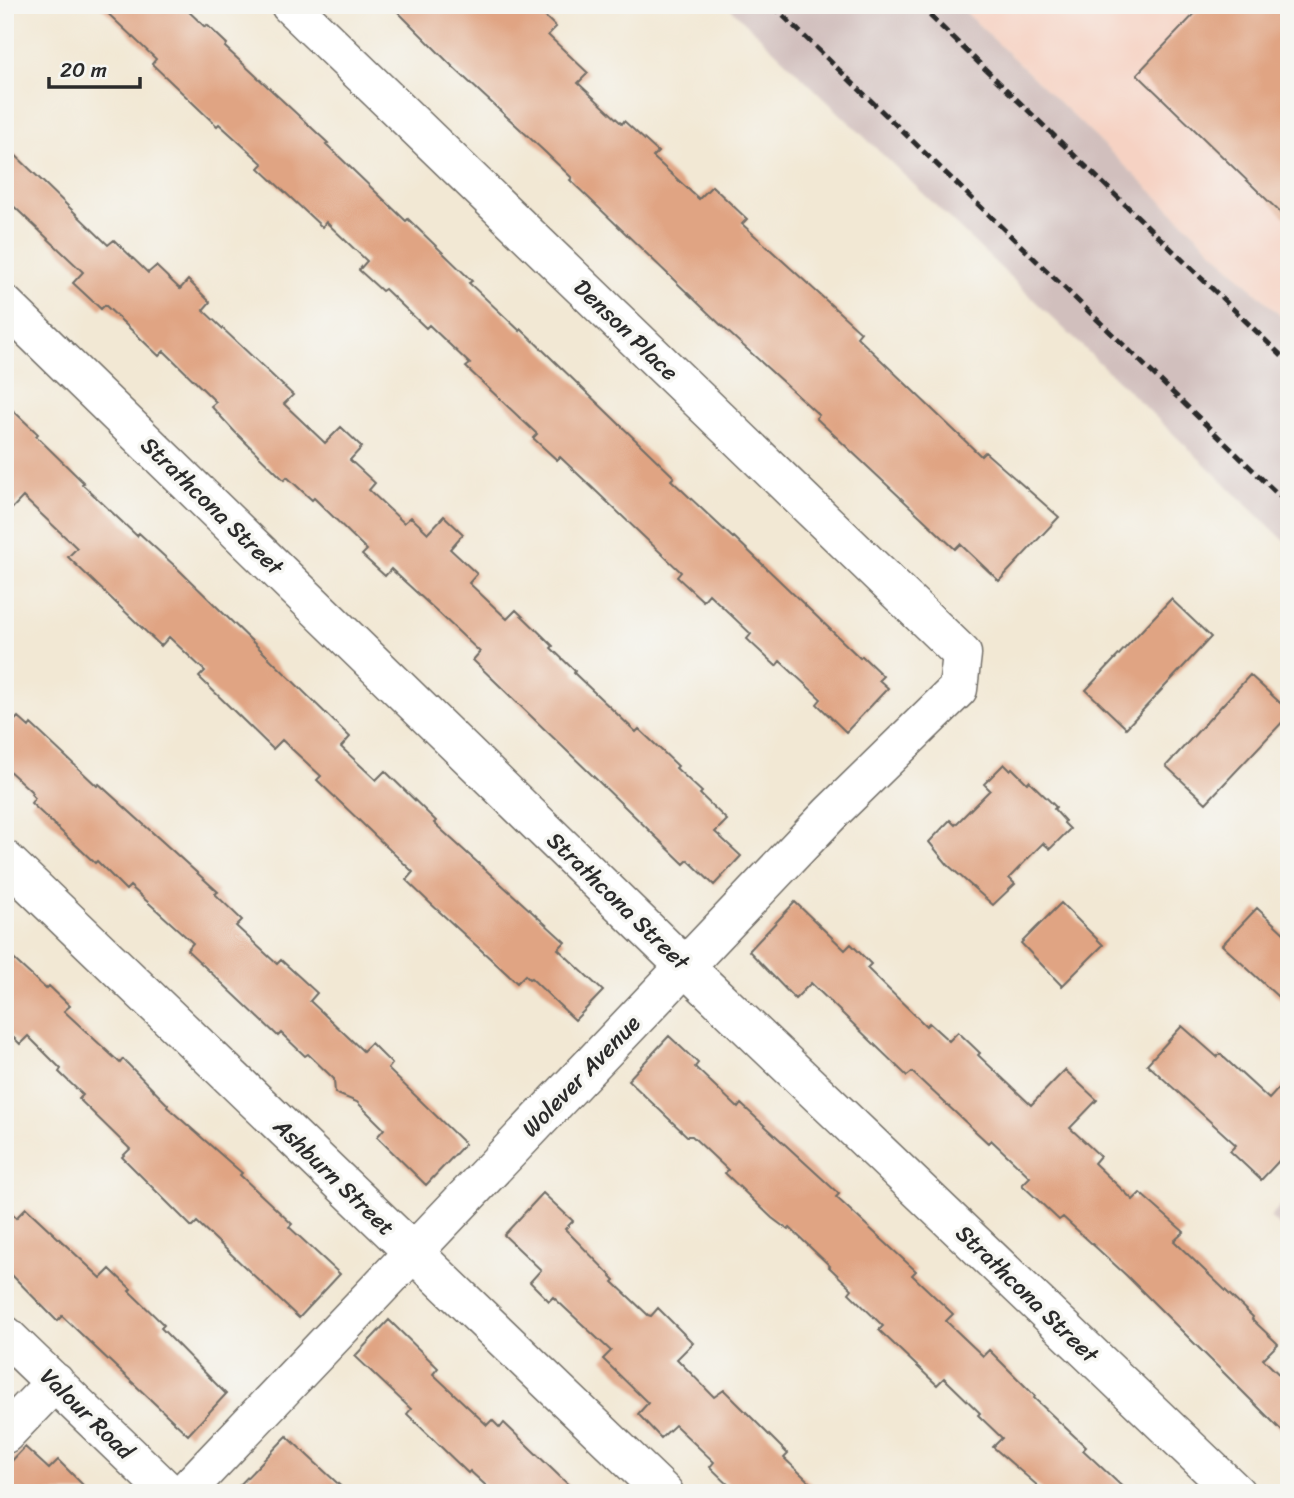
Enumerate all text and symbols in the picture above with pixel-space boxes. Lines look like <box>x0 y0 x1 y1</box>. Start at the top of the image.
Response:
scale bar <box>49 46 140 90</box>
text: 20 m <box>60 51 107 89</box>
street label: Denson Place <box>564 269 689 391</box>
street label: Strathcona Street <box>131 426 295 587</box>
street label: Strathcona Street <box>537 821 701 982</box>
street label: Wolever Avenue <box>511 1005 651 1147</box>
street label: Ashburn Street <box>263 1107 405 1246</box>
street label: Strathcona Street <box>946 1214 1110 1375</box>
street label: Valour Road <box>30 1358 145 1471</box>

